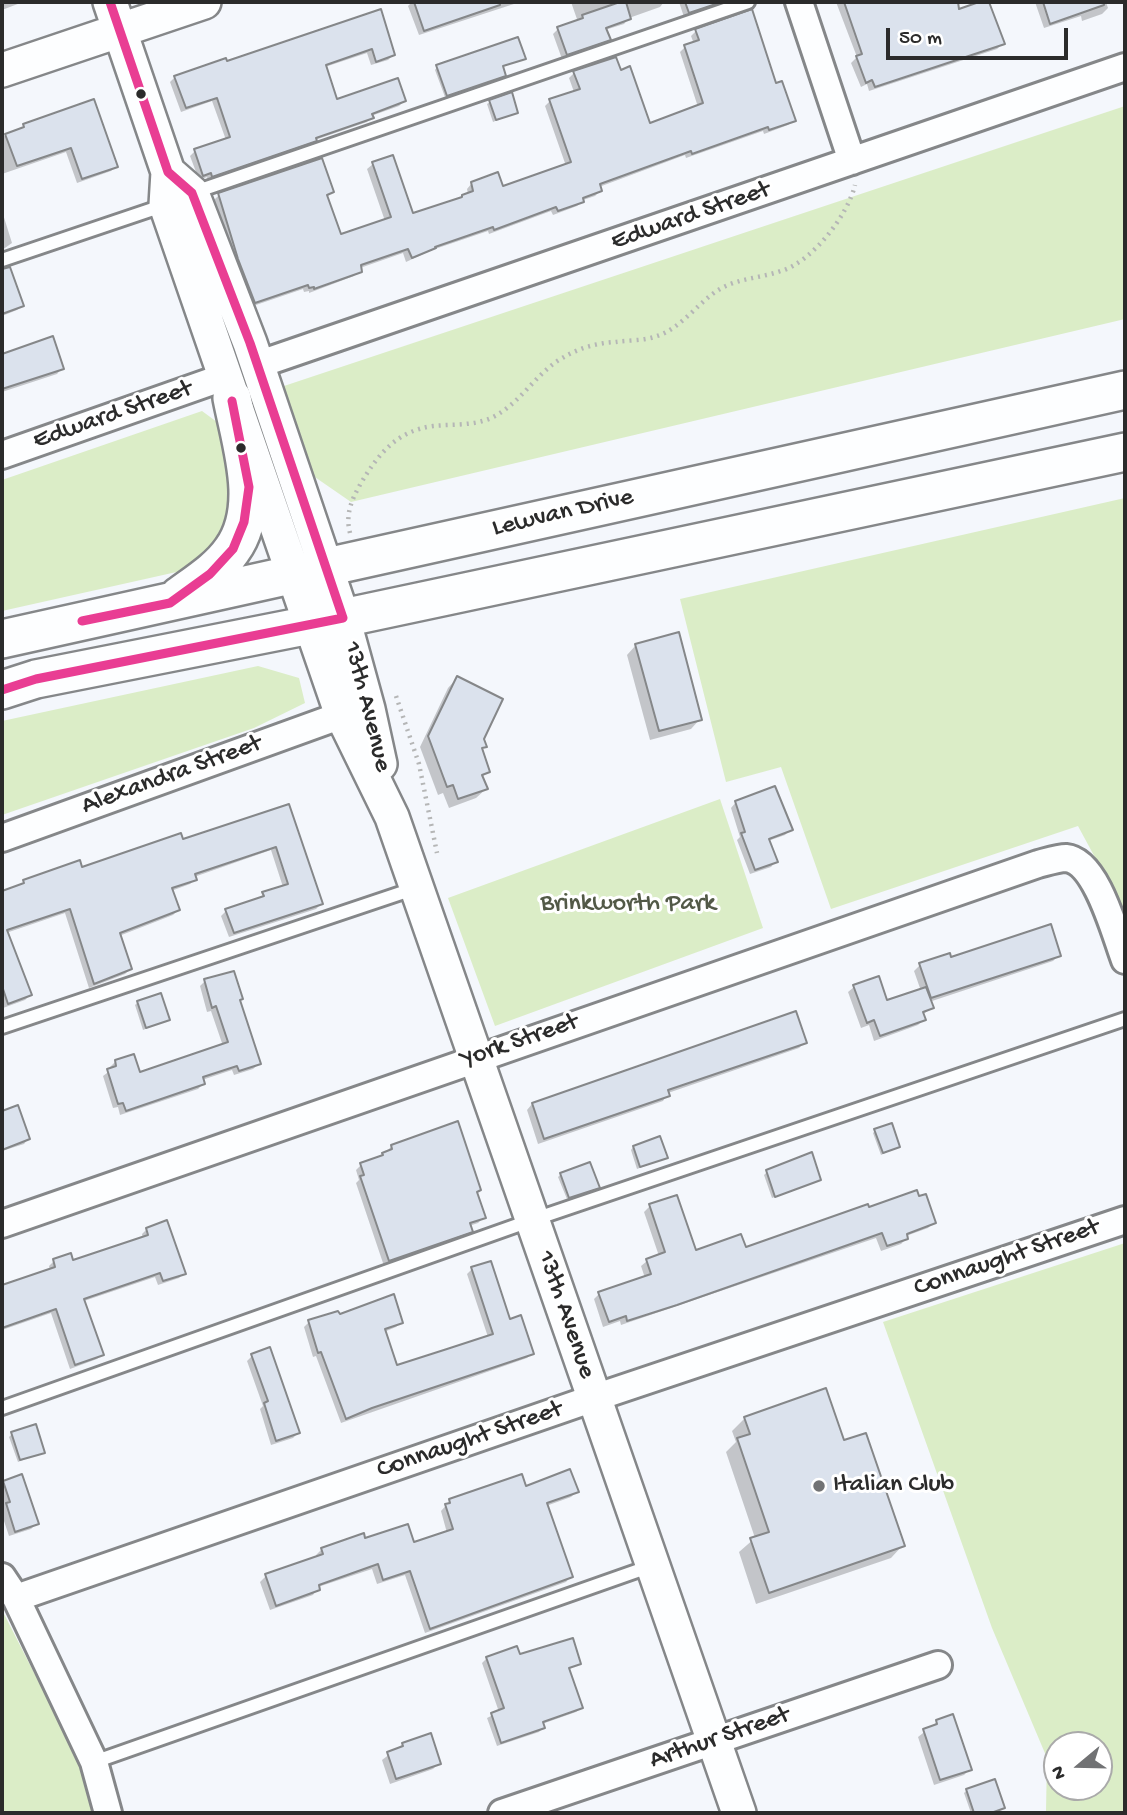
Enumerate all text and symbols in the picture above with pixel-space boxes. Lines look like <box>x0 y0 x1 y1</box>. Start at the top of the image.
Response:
scale bar <box>889 14 1071 58</box>
text: 50 m <box>899 27 942 52</box>
unlabelled marker <box>134 87 148 101</box>
street label: Edward Street <box>607 175 775 259</box>
street label: Edward Street <box>29 374 197 458</box>
unlabelled marker <box>234 441 248 455</box>
street label: Lewvan Drive <box>489 483 637 545</box>
street label: 13th Avenue <box>335 639 397 775</box>
street label: Alexandra Street <box>78 729 266 823</box>
park label: Brinkworth Park <box>540 889 716 921</box>
street label: York Street <box>457 1007 583 1077</box>
street label: Connaught Street <box>910 1213 1104 1305</box>
street label: 13th Avenue <box>529 1247 601 1383</box>
street label: Connaught Street <box>373 1395 567 1487</box>
place label: Italian Club <box>833 1470 954 1502</box>
marker: Italian Club <box>811 1478 827 1494</box>
street label: Arthur Street <box>646 1700 794 1778</box>
north arrow <box>1043 1731 1113 1801</box>
text: N <box>1047 1763 1072 1782</box>

